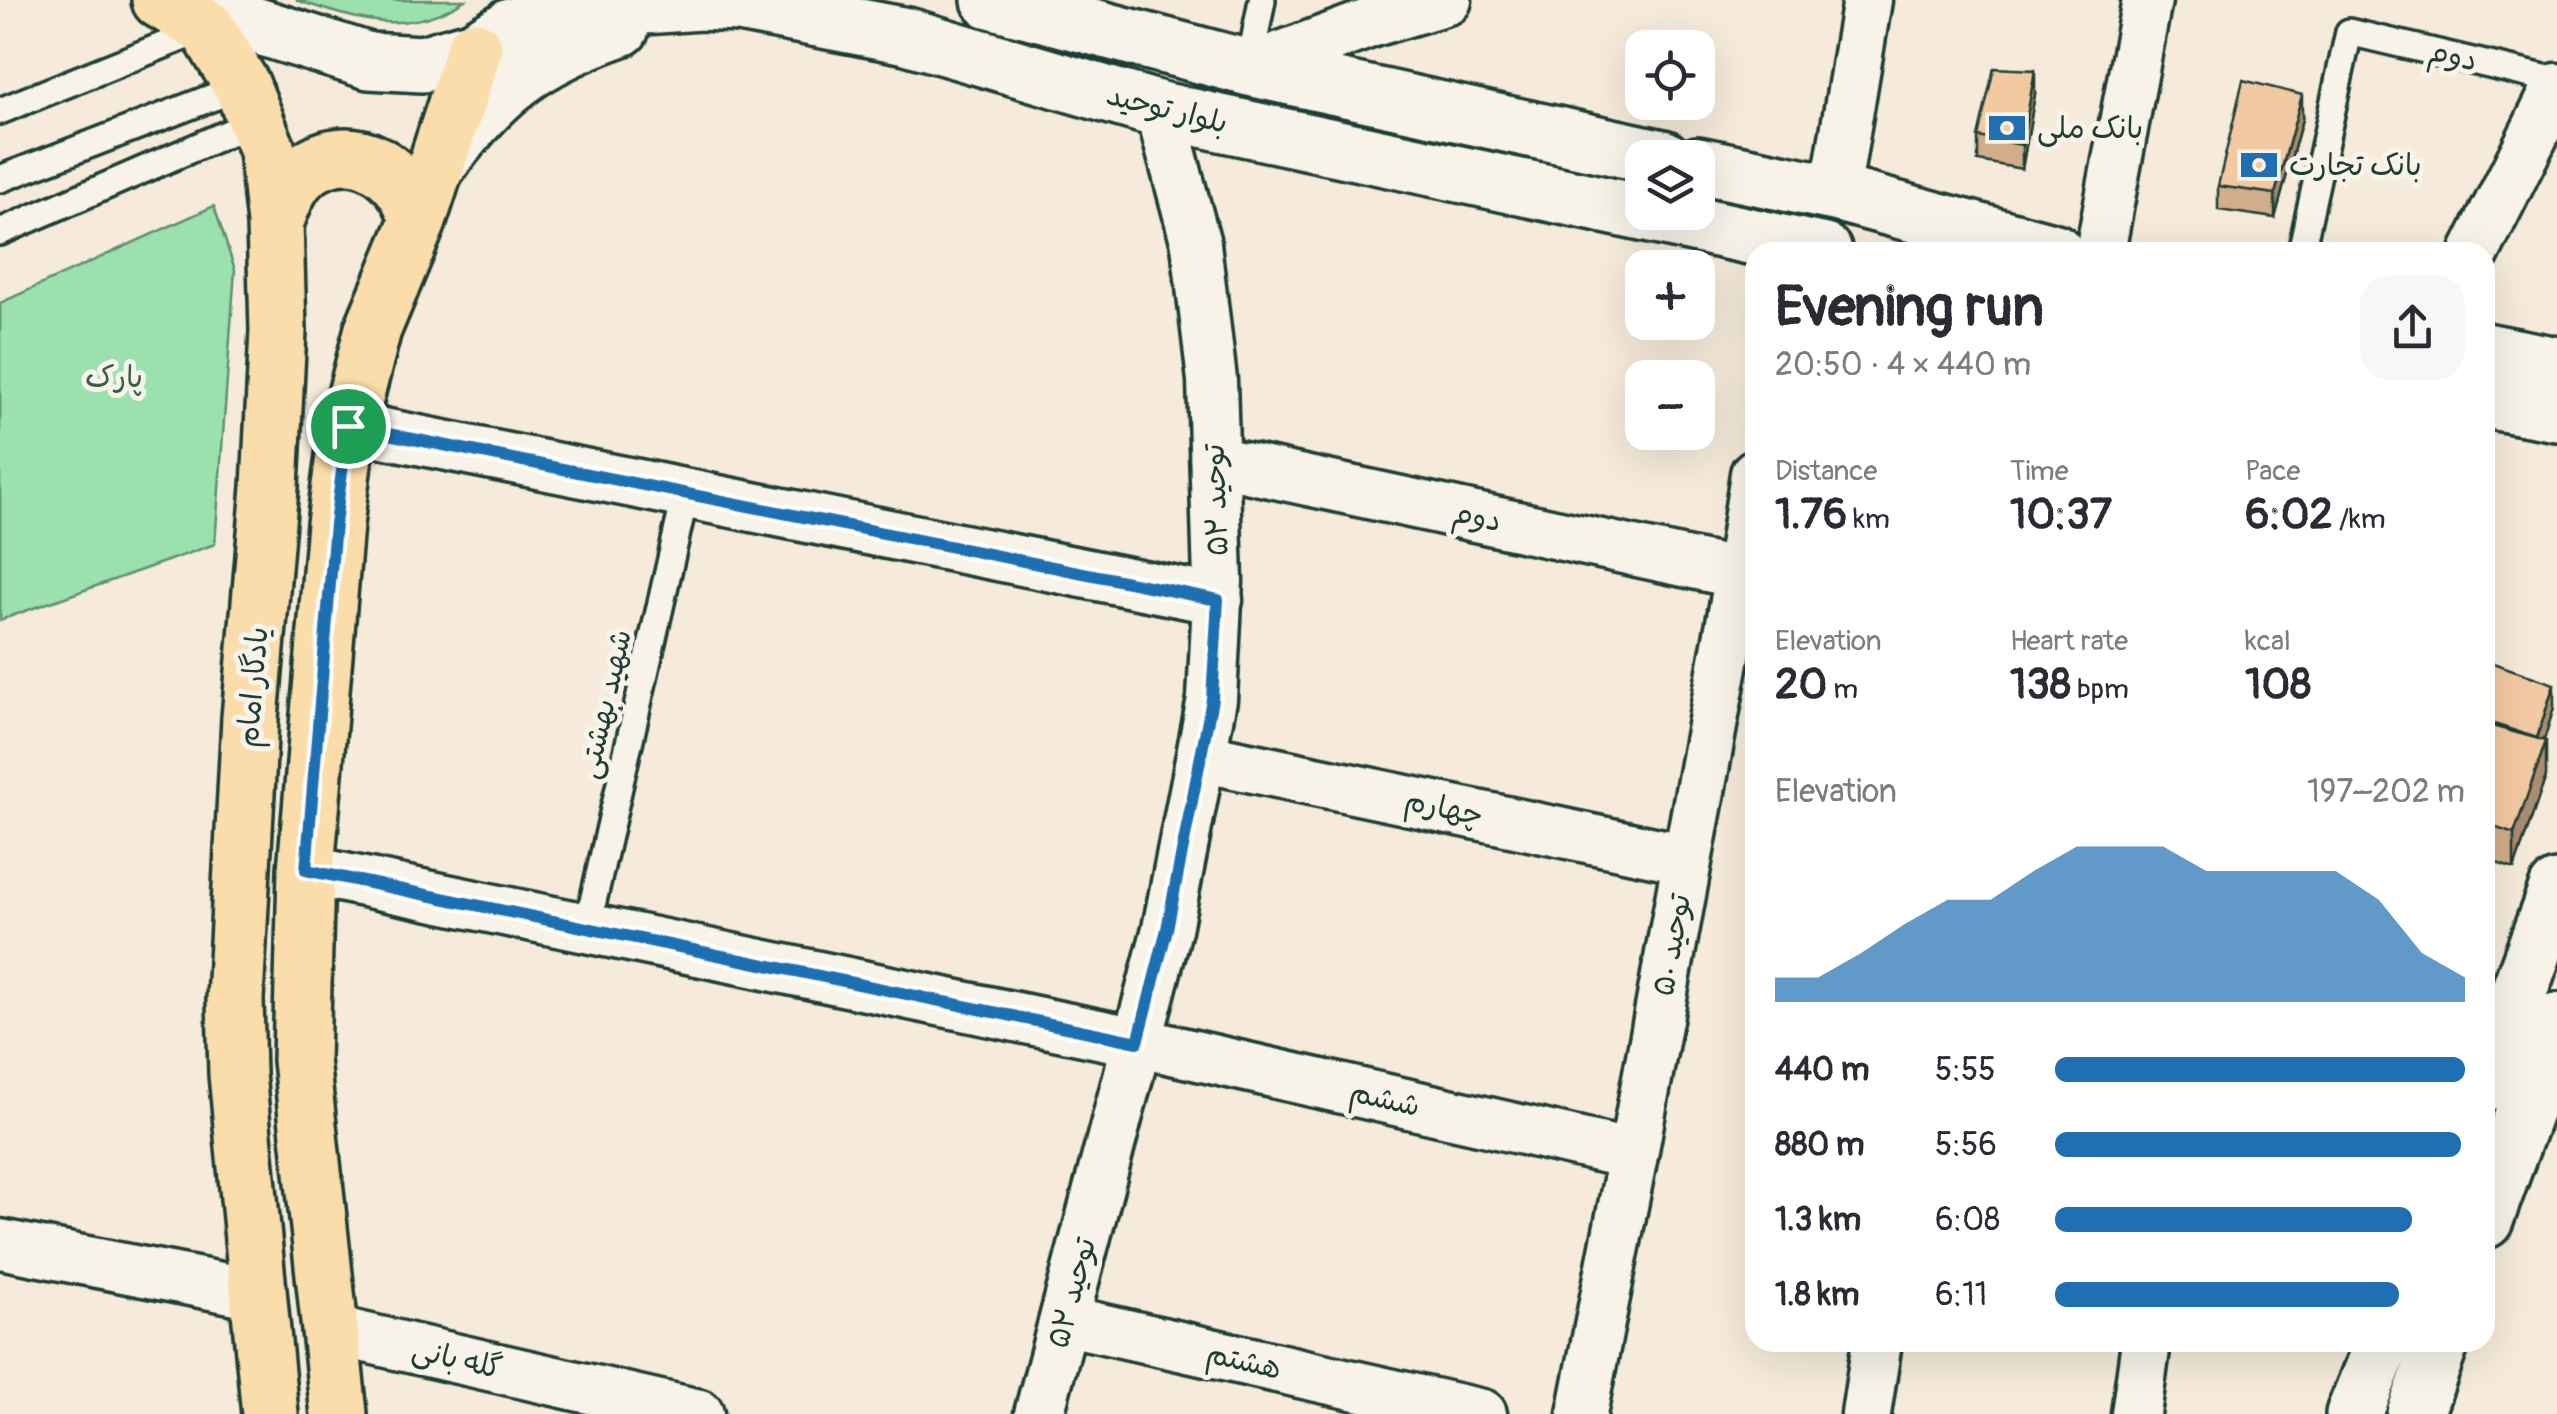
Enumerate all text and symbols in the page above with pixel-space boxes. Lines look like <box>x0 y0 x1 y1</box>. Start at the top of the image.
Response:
map controls <box>1625 30 1715 450</box>
button: locate <box>1625 30 1715 120</box>
street label: دوم <box>2424 32 2481 83</box>
street label: بلوار توحید <box>1103 76 1231 142</box>
bank icon: بانک ملی <box>1986 107 2028 149</box>
place label: بانک ملی <box>2037 110 2143 147</box>
button: layers <box>1625 140 1715 230</box>
bank icon: بانک تجارت <box>2238 144 2280 186</box>
place label: بانک تجارت <box>2289 147 2422 184</box>
button: + <box>1625 250 1715 340</box>
text: Evening run <box>1775 273 2044 342</box>
button: share <box>2360 275 2465 380</box>
text: 20:50 · 4 × 440 m <box>1775 345 2031 385</box>
park label: پارک <box>85 359 143 396</box>
button: − <box>1625 360 1715 450</box>
pin <box>306 384 391 469</box>
icon: arrive <box>321 399 376 454</box>
street label: توحید ۵۲ <box>1196 443 1236 557</box>
text: Distance <box>1775 454 1877 489</box>
text: Time <box>2010 454 2069 489</box>
text: Pace <box>2245 454 2300 489</box>
text: 1.76 <box>1775 489 1847 541</box>
text: 10:37 <box>2010 489 2112 541</box>
text: 6:02 <box>2245 489 2333 541</box>
street label: دوم <box>1448 494 1505 544</box>
text: km <box>1847 502 1890 537</box>
text: /km <box>2333 502 2386 537</box>
text: Elevation <box>1775 624 1882 659</box>
text: Heart rate <box>2010 624 2128 659</box>
text: kcal <box>2245 624 2291 659</box>
street label: یادگار امام <box>229 625 280 749</box>
street label: شهید بهشتی <box>570 626 640 782</box>
text: 20 <box>1775 659 1827 711</box>
text: 138 <box>2010 659 2071 711</box>
text: 108 <box>2245 659 2311 711</box>
text: m <box>1827 672 1858 707</box>
text: bpm <box>2071 672 2129 707</box>
text: Elevation <box>1775 772 1897 812</box>
text: 197–202 m <box>2307 772 2465 812</box>
street label: چهارم <box>1401 782 1487 837</box>
street label: توحید ۵۰ <box>1645 891 1699 999</box>
text: 440 m <box>1775 1050 1869 1090</box>
text: 5:55 <box>1935 1050 1996 1090</box>
street label: ششم <box>1346 1073 1424 1128</box>
text: 880 m <box>1775 1125 1864 1165</box>
text: 5:56 <box>1935 1125 1997 1165</box>
text: 1.3 km <box>1775 1200 1861 1240</box>
text: 6:08 <box>1935 1200 2000 1240</box>
street label: توحید ۵۲ <box>1040 1233 1105 1352</box>
text: 1.8 km <box>1775 1275 1859 1315</box>
text: 6:11 <box>1935 1275 1987 1315</box>
street label: گله بانی <box>408 1331 506 1387</box>
street label: هشتم <box>1202 1334 1285 1390</box>

